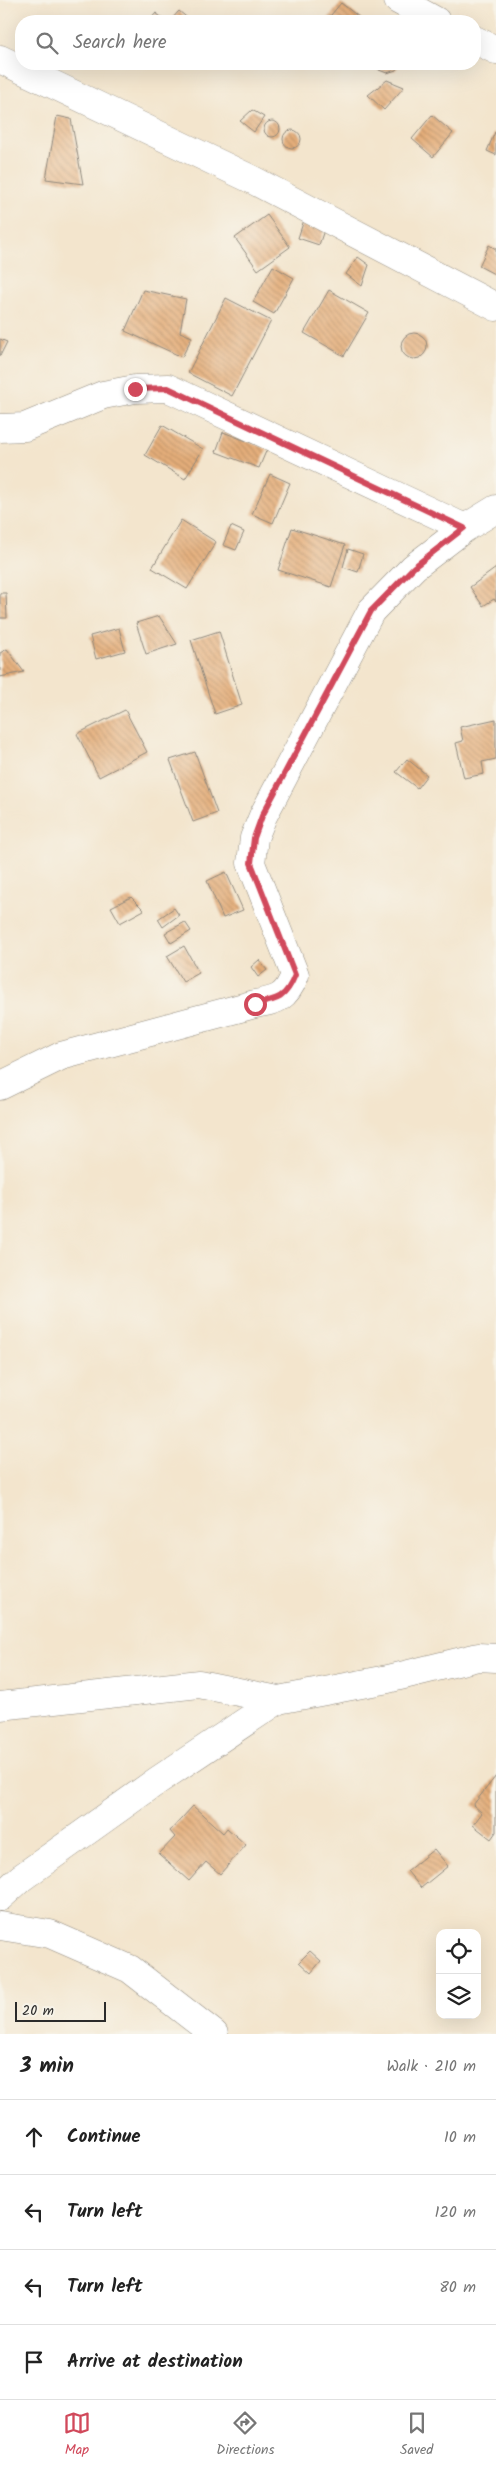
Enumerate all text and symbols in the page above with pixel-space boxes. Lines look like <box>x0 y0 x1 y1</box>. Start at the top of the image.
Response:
search box <box>15 15 481 70</box>
text: Search here <box>73 28 167 58</box>
icon: search <box>33 29 61 57</box>
route end <box>124 378 147 401</box>
route start <box>244 993 267 1016</box>
map controls <box>436 1929 481 2019</box>
button: locate <box>436 1929 481 1974</box>
button: layers <box>436 1974 481 2019</box>
scale bar <box>15 1999 106 2022</box>
text: 20 m <box>22 2000 54 2022</box>
text: 3 min <box>20 2050 74 2083</box>
text: Walk · 210 m <box>386 2054 476 2079</box>
text: Continue <box>67 2122 140 2152</box>
icon: ahead <box>20 2123 48 2151</box>
text: 10 m <box>444 2125 476 2150</box>
text: Turn left <box>67 2197 142 2227</box>
icon: left <box>20 2198 48 2226</box>
text: 120 m <box>435 2200 476 2225</box>
text: Turn left <box>67 2272 142 2302</box>
icon: left <box>20 2273 48 2301</box>
text: 80 m <box>439 2275 476 2300</box>
text: Arrive at destination <box>67 2347 243 2377</box>
icon: arrive <box>20 2348 48 2376</box>
tab: Map <box>63 2409 91 2461</box>
tab: Directions <box>216 2409 274 2461</box>
tab: Saved <box>400 2409 433 2461</box>

